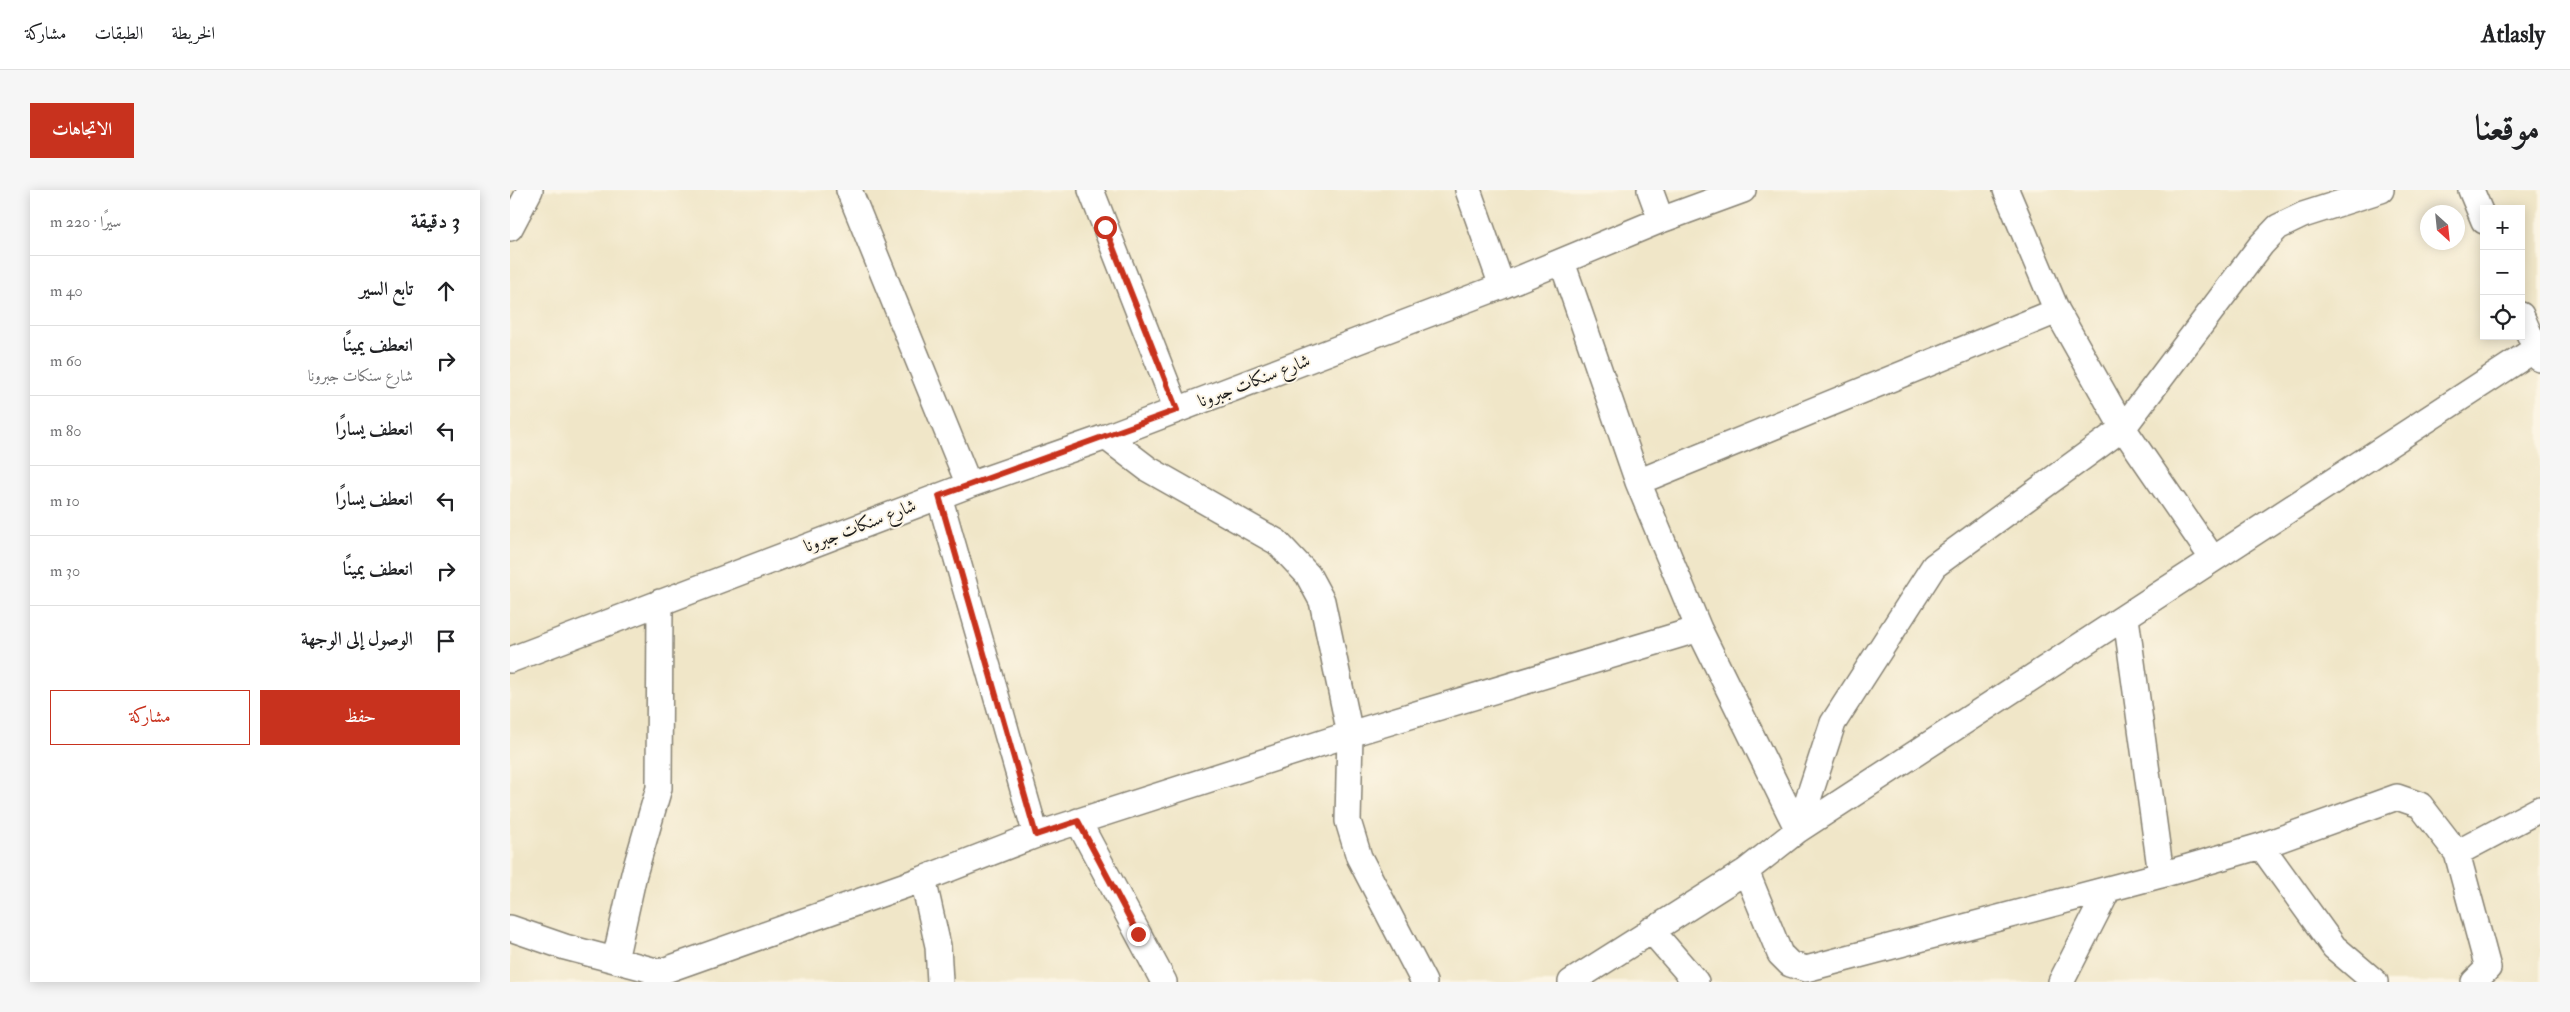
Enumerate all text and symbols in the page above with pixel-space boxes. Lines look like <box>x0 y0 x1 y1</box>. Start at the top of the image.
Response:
text: Atlasly <box>2481 19 2545 50</box>
text: مشاركة <box>25 22 66 45</box>
text: الطبقات <box>94 22 143 45</box>
text: الخريطة <box>171 22 215 45</box>
button: الاتجاهات <box>30 103 134 158</box>
text: موقعنا <box>2475 106 2540 150</box>
north arrow <box>2420 205 2465 250</box>
map controls <box>2480 205 2525 340</box>
button: + <box>2480 205 2525 250</box>
text: 3 دقيقة <box>411 208 460 235</box>
text: سيرًا · 220 m <box>50 212 121 232</box>
route start <box>1094 216 1117 239</box>
button: − <box>2480 250 2525 295</box>
text: تابع السير <box>359 277 413 301</box>
icon: ahead <box>432 277 460 305</box>
text: 40 m <box>50 281 83 301</box>
button: locate <box>2480 295 2525 340</box>
text: انعطف يمينًا <box>343 333 413 357</box>
icon: right <box>432 347 460 375</box>
street label: شارع سنكات جبرونا <box>1195 349 1315 416</box>
text: 60 m <box>50 351 82 371</box>
text: شارع سنكات جبرونا <box>308 366 413 386</box>
text: انعطف يسارًا <box>335 417 413 441</box>
icon: left <box>432 417 460 445</box>
text: 80 m <box>50 421 82 441</box>
text: انعطف يسارًا <box>335 487 413 511</box>
icon: left <box>432 487 460 515</box>
text: 10 m <box>50 491 80 511</box>
street label: شارع سنكات جبرونا <box>801 494 921 561</box>
text: انعطف يمينًا <box>343 557 413 581</box>
icon: right <box>432 557 460 585</box>
text: 30 m <box>50 561 80 581</box>
text: الوصول إلى الوجهة <box>301 627 413 651</box>
icon: arrive <box>432 627 460 655</box>
button: مشاركة <box>50 690 250 745</box>
button: حفظ <box>260 690 460 745</box>
route end <box>1127 923 1150 946</box>

